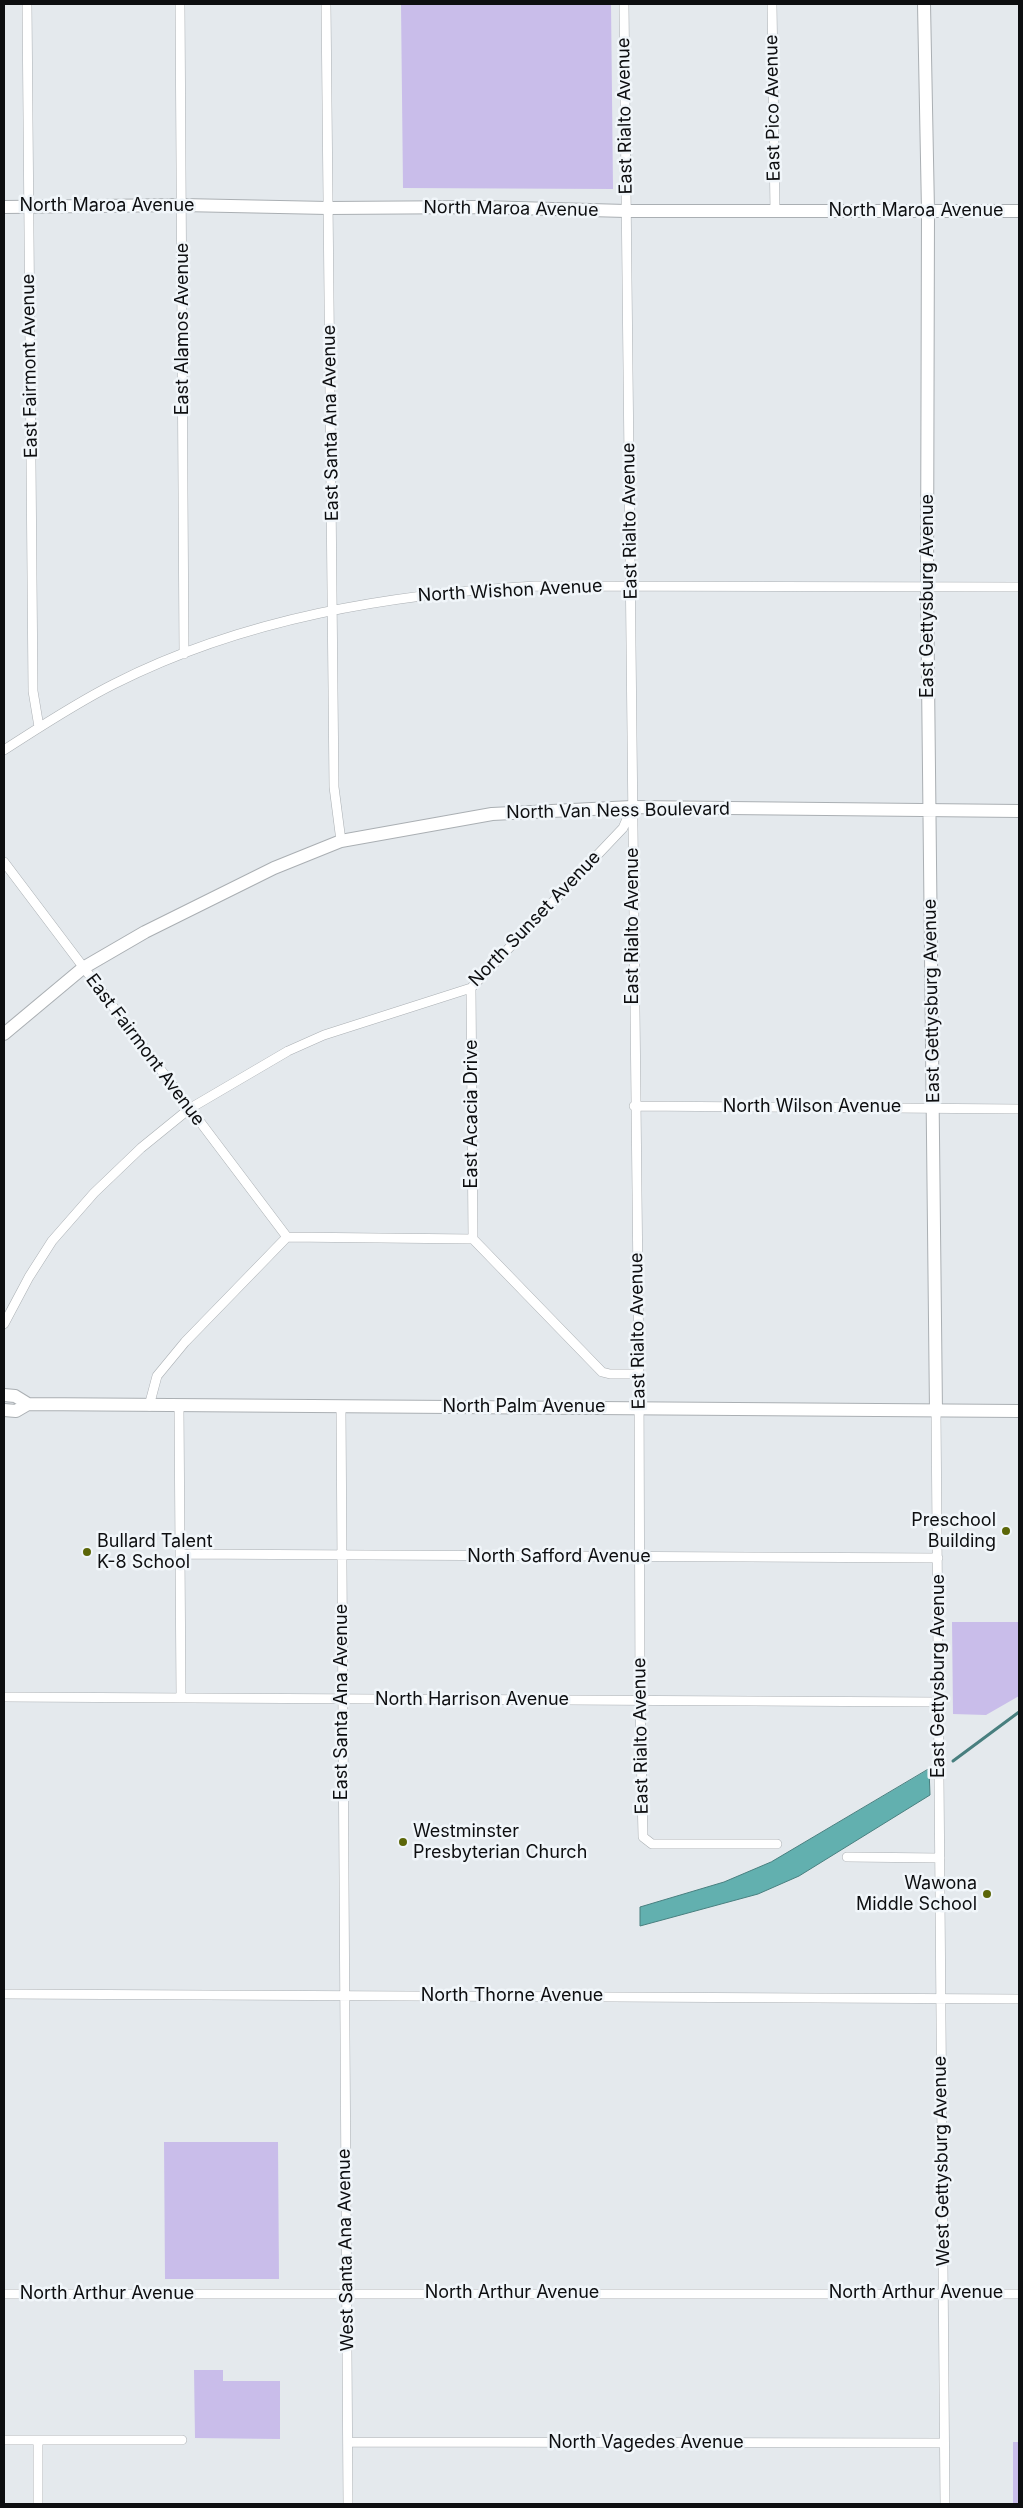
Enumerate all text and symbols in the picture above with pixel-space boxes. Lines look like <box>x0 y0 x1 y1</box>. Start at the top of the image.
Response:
street label: East Pico Avenue <box>761 35 785 181</box>
street label: East Rialto Avenue <box>613 37 637 195</box>
street label: North Maroa Avenue <box>19 195 195 217</box>
street label: North Maroa Avenue <box>423 197 599 221</box>
street label: North Maroa Avenue <box>828 200 1004 222</box>
street label: East Alamos Avenue <box>172 243 194 415</box>
street label: East Fairmont Avenue <box>18 274 42 458</box>
street label: East Santa Ana Avenue <box>318 325 344 521</box>
street label: East Rialto Avenue <box>618 442 642 600</box>
street label: East Gettysburg Avenue <box>917 494 939 698</box>
street label: North Wishon Avenue <box>417 575 603 607</box>
street label: North Van Ness Boulevard <box>506 798 730 824</box>
street label: North Sunset Avenue <box>465 847 605 991</box>
street label: East Rialto Avenue <box>622 848 644 1004</box>
street label: East Gettysburg Avenue <box>919 899 945 1103</box>
street label: East Fairmont Avenue <box>81 970 209 1130</box>
street label: East Acacia Drive <box>461 1040 483 1188</box>
street label: North Wilson Avenue <box>723 1096 901 1118</box>
street label: East Rialto Avenue <box>626 1252 650 1410</box>
street label: North Palm Avenue <box>442 1396 606 1418</box>
place label: Preschool Building <box>911 1510 996 1552</box>
marker: Preschool Building <box>1000 1525 1012 1537</box>
place label: Bullard Talent K-8 School <box>97 1531 213 1574</box>
marker: Bullard Talent K-8 School <box>81 1546 93 1558</box>
street label: North Safford Avenue <box>467 1546 651 1568</box>
street label: East Gettysburg Avenue <box>928 1574 950 1778</box>
street label: East Santa Ana Avenue <box>331 1604 353 1800</box>
street label: East Rialto Avenue <box>629 1657 653 1815</box>
street label: North Harrison Avenue <box>375 1689 569 1711</box>
place label: Westminster Presbyterian Church <box>413 1821 587 1864</box>
marker: Westminster Presbyterian Church <box>397 1836 409 1848</box>
place label: Wawona Middle School <box>856 1873 977 1916</box>
marker: Wawona Middle School <box>981 1888 993 1900</box>
street label: North Thorne Avenue <box>421 1985 603 2007</box>
street label: West Gettysburg Avenue <box>929 2056 955 2266</box>
street label: West Santa Ana Avenue <box>333 2148 359 2352</box>
street label: North Arthur Avenue <box>425 2282 599 2304</box>
street label: North Arthur Avenue <box>829 2282 1003 2304</box>
street label: North Arthur Avenue <box>20 2283 194 2305</box>
street label: North Vagedes Avenue <box>548 2432 744 2454</box>

